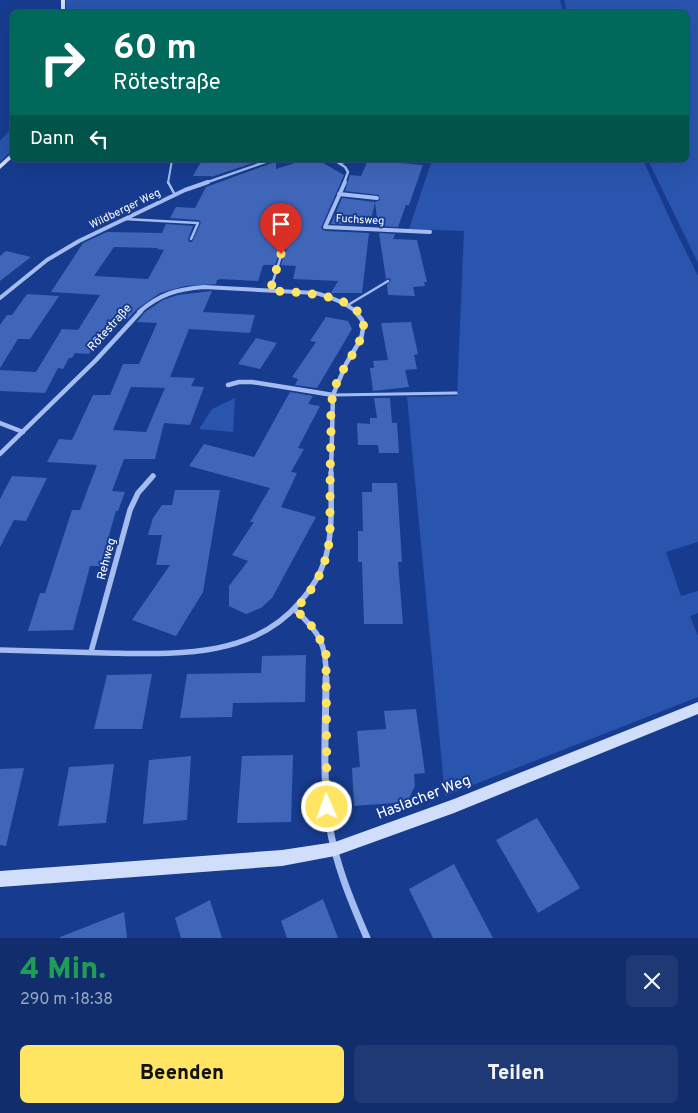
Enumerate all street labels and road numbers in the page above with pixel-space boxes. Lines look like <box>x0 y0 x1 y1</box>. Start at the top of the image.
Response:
street label: Wildberger Weg <box>87 186 163 232</box>
street label: Fuchsweg <box>335 212 385 228</box>
street label: Rötestraße <box>84 301 136 355</box>
street label: Rehweg <box>94 536 120 582</box>
street label: Haslacher Weg <box>374 771 474 825</box>

